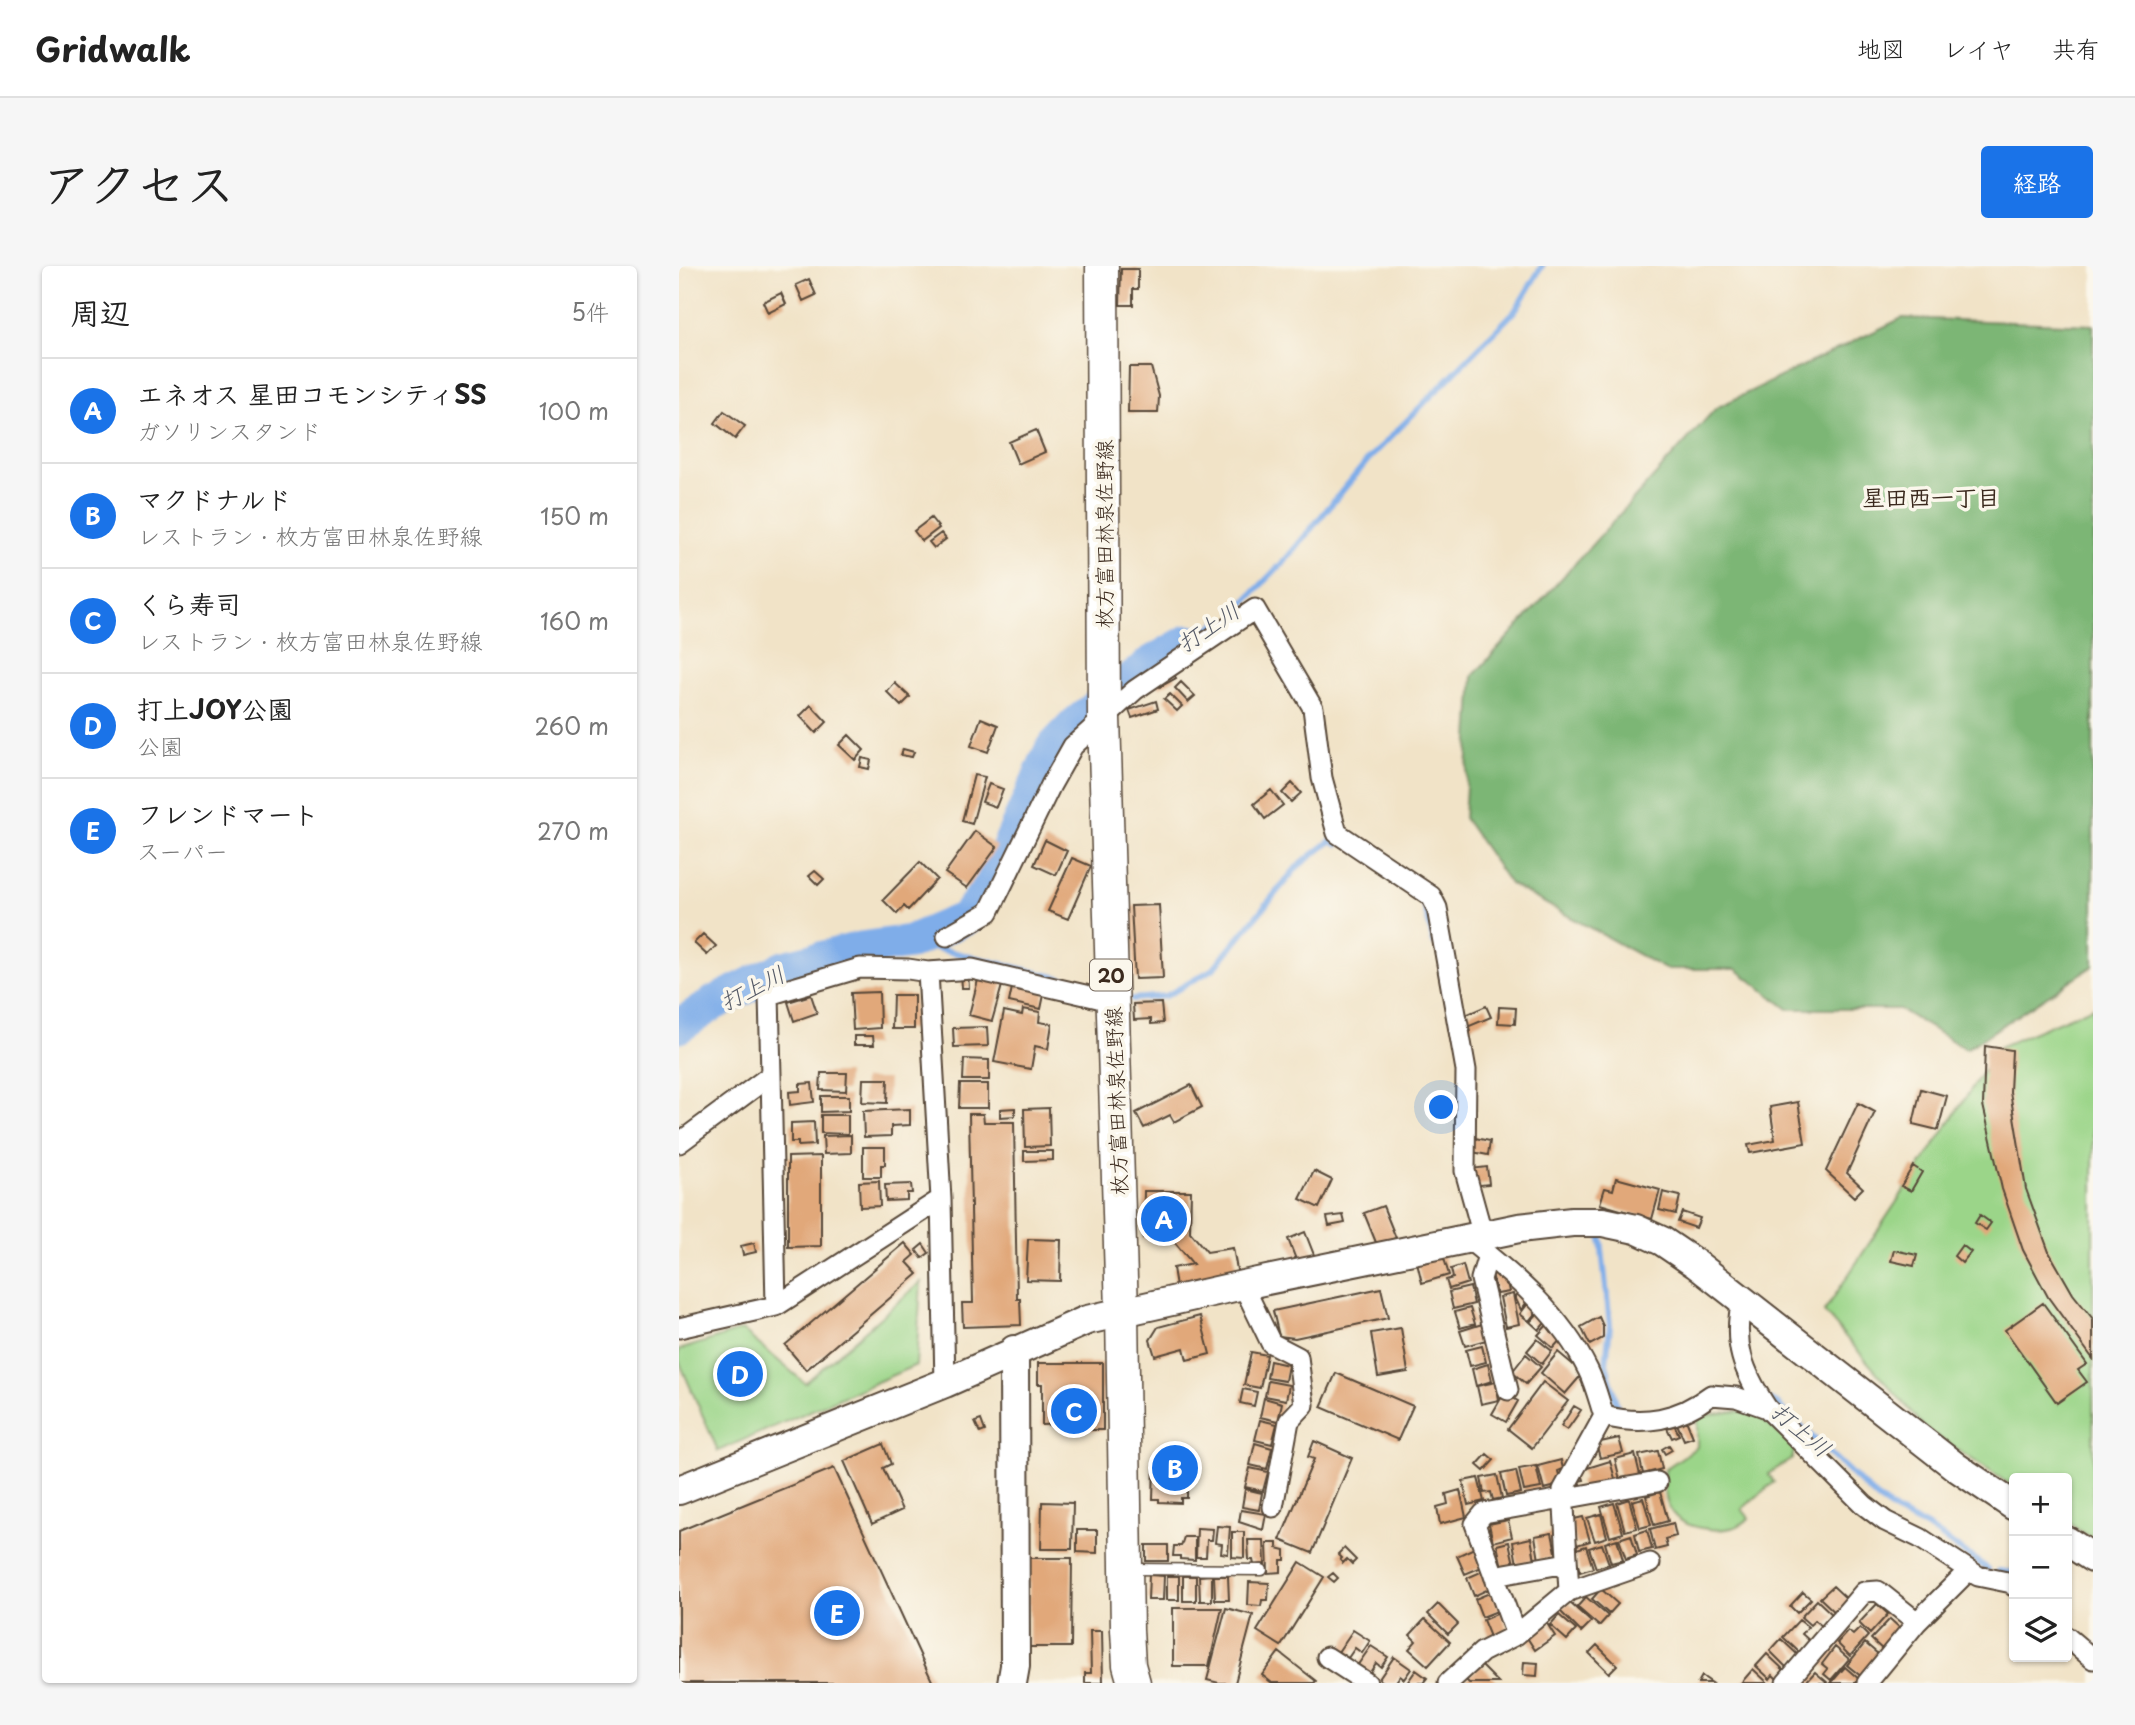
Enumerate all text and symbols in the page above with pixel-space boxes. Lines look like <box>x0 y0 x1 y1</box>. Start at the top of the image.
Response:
text: Gridwalk <box>35 23 191 73</box>
text: 地図 <box>1857 30 1905 66</box>
text: レイヤ <box>1943 30 2014 66</box>
text: 共有 <box>2052 30 2100 66</box>
text: アクセス <box>42 145 235 219</box>
button: 経路 <box>1981 146 2093 218</box>
text: 周辺 <box>70 289 130 334</box>
text: 5件 <box>571 294 609 329</box>
text: エネオス 星田コモンシティSS <box>137 374 487 413</box>
text: A <box>84 393 102 428</box>
text: 100 m <box>539 393 609 428</box>
text: ガソリンスタンド <box>137 413 321 448</box>
street label: 枚方富田林泉佐野線 <box>1087 440 1119 629</box>
text: マクドナルド <box>137 479 292 518</box>
district label: 星田西一丁目 <box>1862 479 2000 514</box>
text: B <box>85 498 101 533</box>
text: 150 m <box>540 498 609 533</box>
text: レストラン · 枚方富田林泉佐野線 <box>137 518 482 553</box>
text: くら寿司 <box>137 584 241 623</box>
water label: 打上川 <box>1170 592 1246 660</box>
text: C <box>84 603 102 638</box>
text: 160 m <box>540 603 609 638</box>
text: レストラン · 枚方富田林泉佐野線 <box>137 623 482 658</box>
text: 打上JOY公園 <box>137 689 293 728</box>
text: D <box>84 708 102 743</box>
text: 260 m <box>534 708 609 743</box>
text: 公園 <box>137 728 183 763</box>
text: フレンドマート <box>137 794 319 833</box>
text: E <box>86 813 100 848</box>
text: 270 m <box>537 813 609 848</box>
text: スーパー <box>137 833 228 868</box>
water label: 打上川 <box>713 956 791 1018</box>
road number: 20 <box>1090 960 1132 990</box>
street label: 枚方富田林泉佐野線 <box>1096 1006 1134 1196</box>
your location <box>1424 1090 1458 1124</box>
pin: A <box>1141 1193 1187 1245</box>
pin: D <box>717 1348 763 1400</box>
pin: C <box>1051 1385 1097 1437</box>
water label: 打上川 <box>1764 1393 1840 1465</box>
pin: B <box>1152 1442 1198 1494</box>
map controls <box>2009 1473 2072 1662</box>
button: + <box>2009 1473 2072 1536</box>
button: − <box>2009 1536 2072 1599</box>
pin: E <box>814 1587 860 1639</box>
button: layers <box>2009 1599 2072 1662</box>

